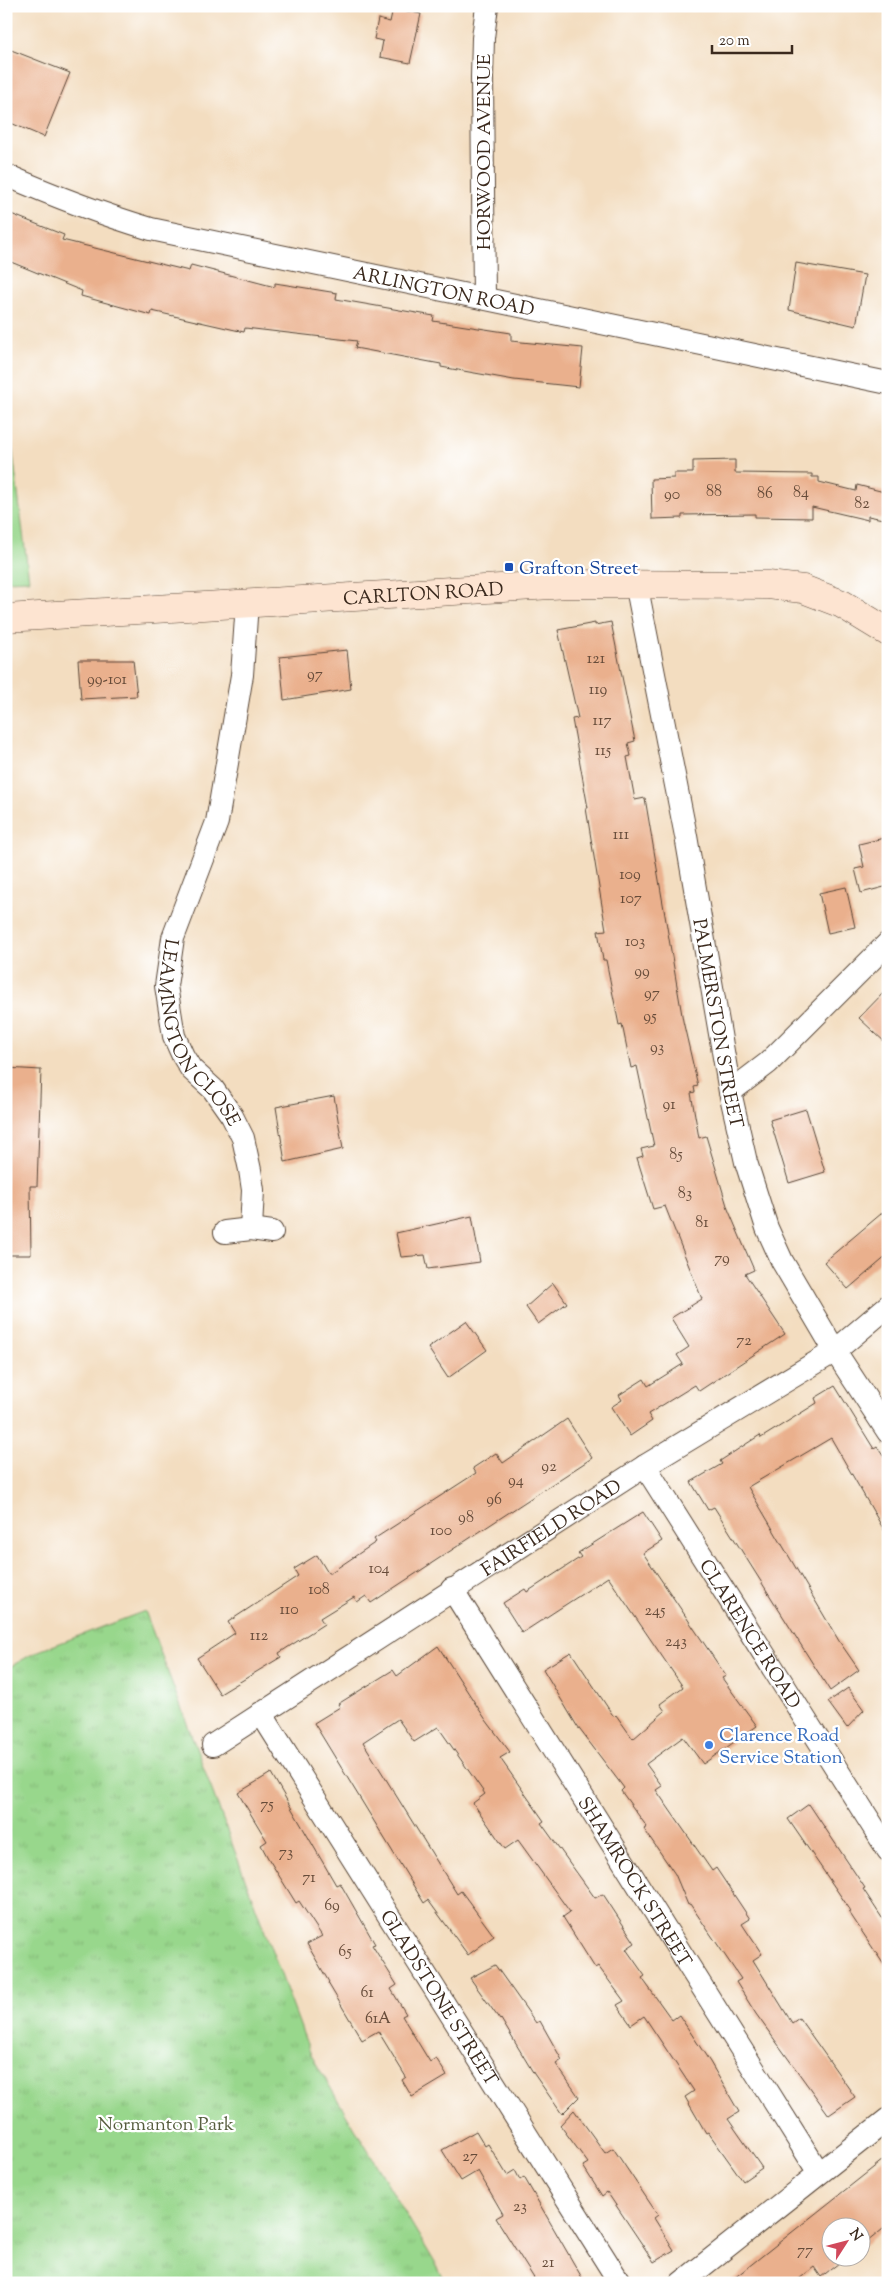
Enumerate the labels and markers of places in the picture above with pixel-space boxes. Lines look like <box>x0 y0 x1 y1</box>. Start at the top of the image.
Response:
place label: Grafton Street <box>519 556 639 583</box>
marker: Grafton Street <box>503 561 515 573</box>
place label: Clarence Road Service Station <box>719 1723 843 1772</box>
marker: Clarence Road Service Station <box>703 1739 715 1751</box>

